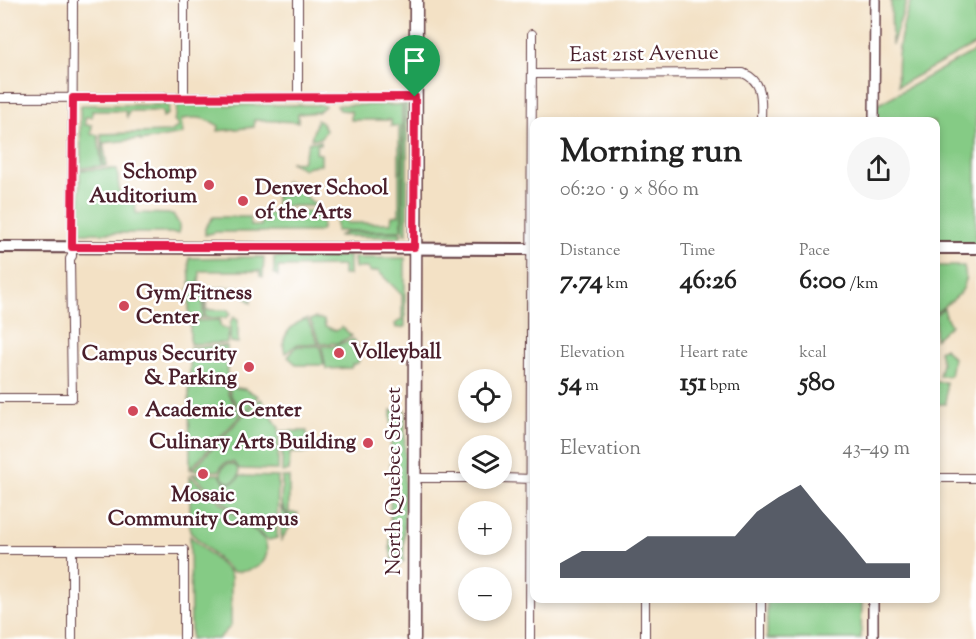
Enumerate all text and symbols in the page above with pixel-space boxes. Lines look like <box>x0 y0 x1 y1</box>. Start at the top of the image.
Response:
pin <box>389 35 440 97</box>
street label: East 21st Avenue <box>569 39 719 71</box>
icon: arrive <box>398 44 431 77</box>
text: Morning run <box>560 129 742 177</box>
button: share <box>847 137 910 200</box>
place label: Schomp Auditorium <box>89 158 198 212</box>
place label: Denver School of the Arts <box>255 174 389 228</box>
text: 06:20 · 9 × 860 m <box>560 176 699 205</box>
marker: Schomp Auditorium <box>202 178 216 192</box>
marker: Denver School of the Arts <box>236 194 250 208</box>
text: Distance <box>560 240 620 263</box>
text: Time <box>680 240 715 263</box>
text: Pace <box>799 240 830 263</box>
text: 7.74 <box>560 263 603 300</box>
text: 46:26 <box>680 263 737 300</box>
text: 6:00 <box>799 263 846 300</box>
text: km <box>603 273 628 296</box>
text: /km <box>846 273 878 296</box>
place label: Gym/Fitness Center <box>136 279 252 333</box>
marker: Gym/Fitness Center <box>117 299 131 313</box>
place label: Volleyball <box>351 338 442 368</box>
place label: Campus Security & Parking <box>82 340 238 394</box>
text: Elevation <box>560 342 625 365</box>
text: Heart rate <box>680 342 748 365</box>
text: kcal <box>799 342 827 365</box>
marker: Volleyball <box>332 346 346 360</box>
marker: Campus Security & Parking <box>242 360 256 374</box>
text: 54 <box>560 365 582 402</box>
text: 151 <box>680 365 706 402</box>
text: 580 <box>799 365 835 402</box>
map controls <box>458 369 512 621</box>
button: locate <box>458 369 512 423</box>
text: m <box>582 375 599 398</box>
text: bpm <box>706 375 740 398</box>
street label: North Quebec Street <box>380 387 410 575</box>
place label: Academic Center <box>145 396 302 426</box>
marker: Academic Center <box>126 404 140 418</box>
place label: Culinary Arts Building <box>149 428 357 458</box>
button: layers <box>458 435 512 489</box>
text: Elevation <box>560 435 641 464</box>
text: 43–49 m <box>843 435 910 464</box>
marker: Culinary Arts Building <box>361 436 375 450</box>
marker: Mosaic Community Campus <box>196 467 210 481</box>
place label: Mosaic Community Campus <box>108 481 298 535</box>
button: + <box>458 501 512 555</box>
button: − <box>458 567 512 621</box>

